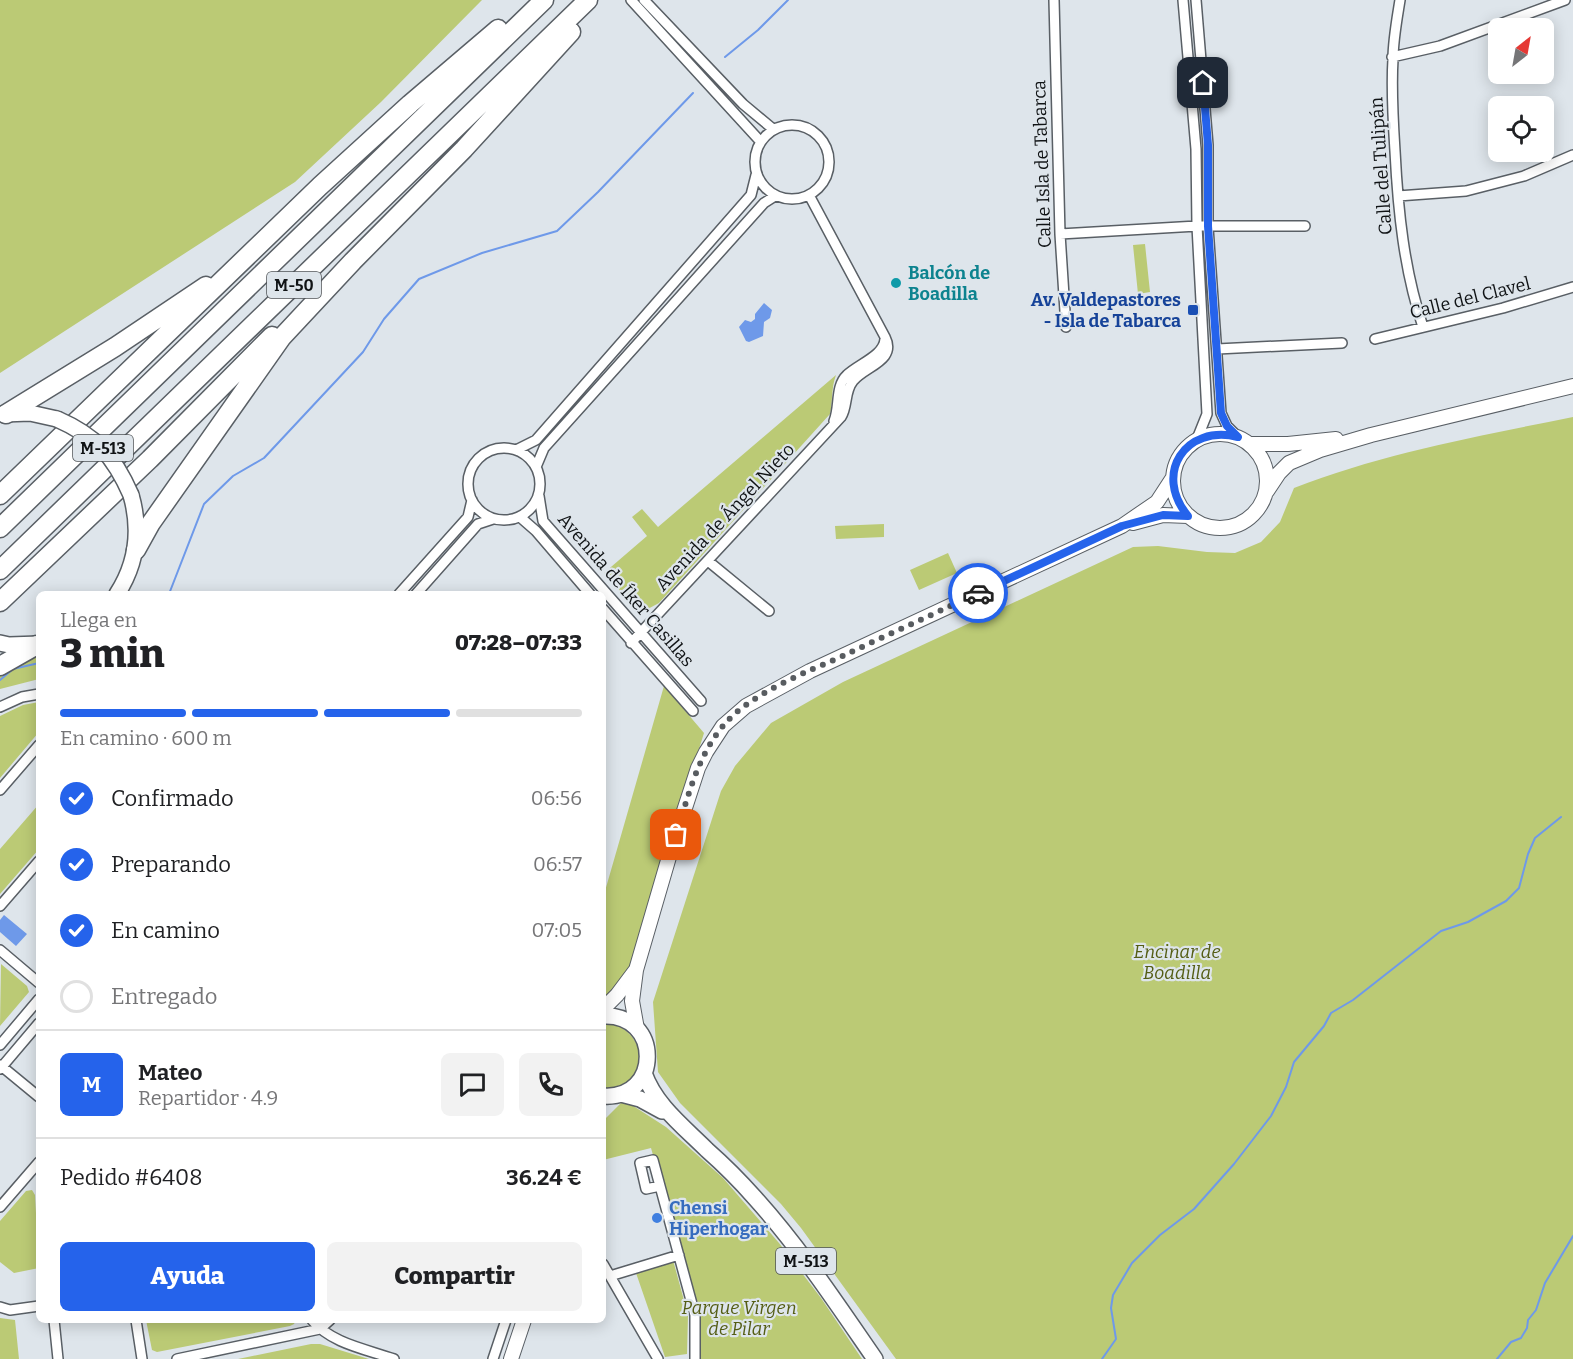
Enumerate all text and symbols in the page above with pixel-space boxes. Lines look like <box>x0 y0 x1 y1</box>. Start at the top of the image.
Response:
north arrow <box>1488 18 1554 84</box>
map controls <box>1488 18 1554 162</box>
pin <box>1177 57 1228 108</box>
icon: home <box>1186 66 1219 99</box>
street label: Calle Isla de Tabarca <box>1028 80 1056 248</box>
street label: Calle del Tulipán <box>1365 96 1397 236</box>
button: locate <box>1488 96 1554 162</box>
place label: Balcón de Boadilla <box>908 262 990 305</box>
road number: M-50 <box>267 272 321 298</box>
street label: Calle del Clavel <box>1407 272 1533 324</box>
marker: Balcón de Boadilla <box>889 276 903 290</box>
place label: Av. Valdepastores - Isla de Tabarca <box>1031 289 1181 332</box>
marker: Av. Valdepastores - Isla de Tabarca <box>1186 303 1200 317</box>
road number: M-513 <box>73 435 133 461</box>
street label: Avenida de Ángel Nieto <box>651 439 799 595</box>
street label: Avenida de Íker Casillas <box>553 508 700 671</box>
courier <box>948 563 1008 623</box>
icon: car <box>962 577 995 610</box>
text: Llega en <box>60 608 137 632</box>
text: 07:28–07:33 <box>455 629 582 656</box>
text: 3 min <box>60 631 165 677</box>
text: En camino · 600 m <box>60 726 232 750</box>
icon: check <box>60 782 93 815</box>
text: Confirmado <box>111 785 234 812</box>
text: 06:56 <box>531 786 582 810</box>
pin <box>650 809 701 860</box>
icon: bag <box>659 818 692 851</box>
icon: check <box>60 848 93 881</box>
text: Preparando <box>111 851 231 878</box>
text: 06:57 <box>533 852 582 876</box>
icon: check <box>60 914 93 947</box>
text: En camino <box>111 917 220 944</box>
text: 07:05 <box>531 918 582 942</box>
park label: Encinar de Boadilla <box>1134 941 1220 984</box>
text: Entregado <box>111 983 217 1010</box>
button: chat <box>441 1053 504 1116</box>
button: phone <box>519 1053 582 1116</box>
text: Mateo <box>138 1059 202 1086</box>
text: M <box>82 1071 101 1098</box>
text: Repartidor · 4.9 <box>138 1086 278 1110</box>
text: Pedido #6408 <box>60 1164 202 1191</box>
text: 36.24 € <box>506 1164 582 1191</box>
place label: Chensi Hiperhogar <box>669 1197 769 1240</box>
marker: Chensi Hiperhogar <box>650 1211 664 1225</box>
button: Ayuda <box>60 1242 315 1311</box>
button: Compartir <box>327 1242 582 1311</box>
road number: M-513 <box>776 1248 836 1274</box>
park label: Parque Virgen de Pilar <box>681 1297 797 1340</box>

